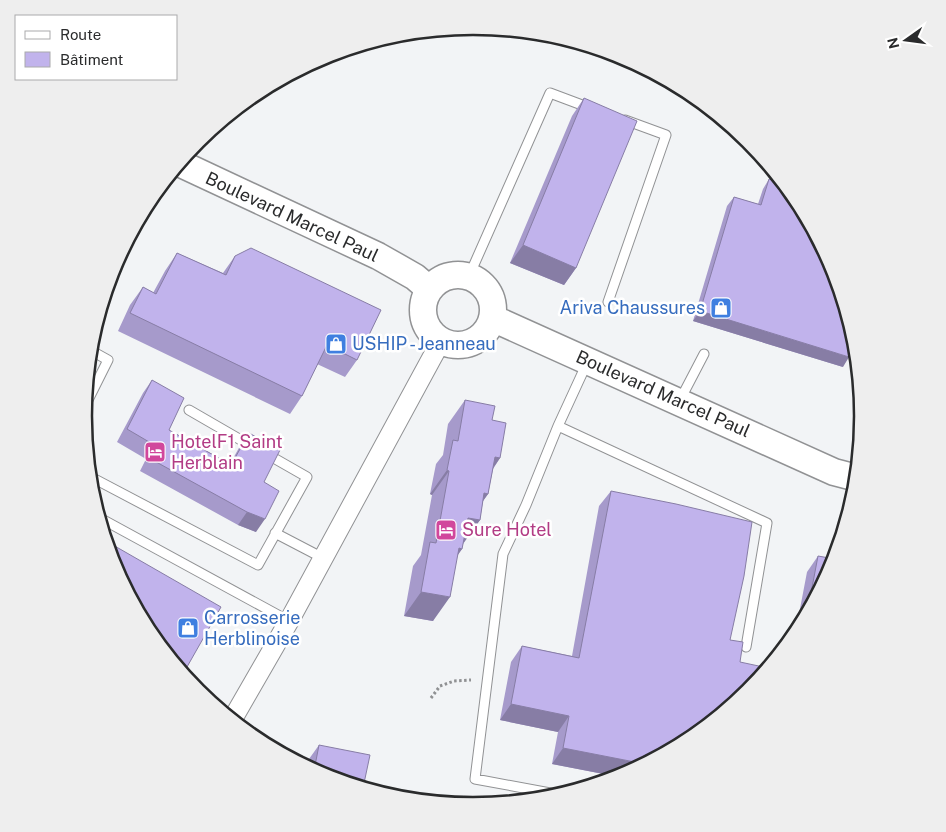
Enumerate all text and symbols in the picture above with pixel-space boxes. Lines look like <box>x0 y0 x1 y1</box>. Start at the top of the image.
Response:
legend <box>15 15 178 80</box>
north arrow <box>881 15 931 65</box>
text: Route <box>60 26 101 43</box>
text: N <box>884 36 902 50</box>
text: Bâtiment <box>60 51 123 68</box>
street label: Boulevard Marcel Paul <box>202 167 382 266</box>
shop icon: Ariva Chaussures <box>709 296 733 320</box>
place label: Ariva Chaussures <box>559 297 705 318</box>
shop icon: USHIP - Jeanneau <box>324 332 348 356</box>
place label: USHIP - Jeanneau <box>352 333 496 354</box>
street label: Boulevard Marcel Paul <box>573 346 754 441</box>
place label: HotelF1 Saint Herblain <box>171 431 283 473</box>
hotel icon: HotelF1 Saint Herblain <box>143 440 167 464</box>
hotel icon: Sure Hotel <box>434 518 458 542</box>
place label: Sure Hotel <box>462 519 552 540</box>
place label: Carrosserie Herblinoise <box>204 607 300 649</box>
shop icon: Carrosserie Herblinoise <box>176 616 200 640</box>

